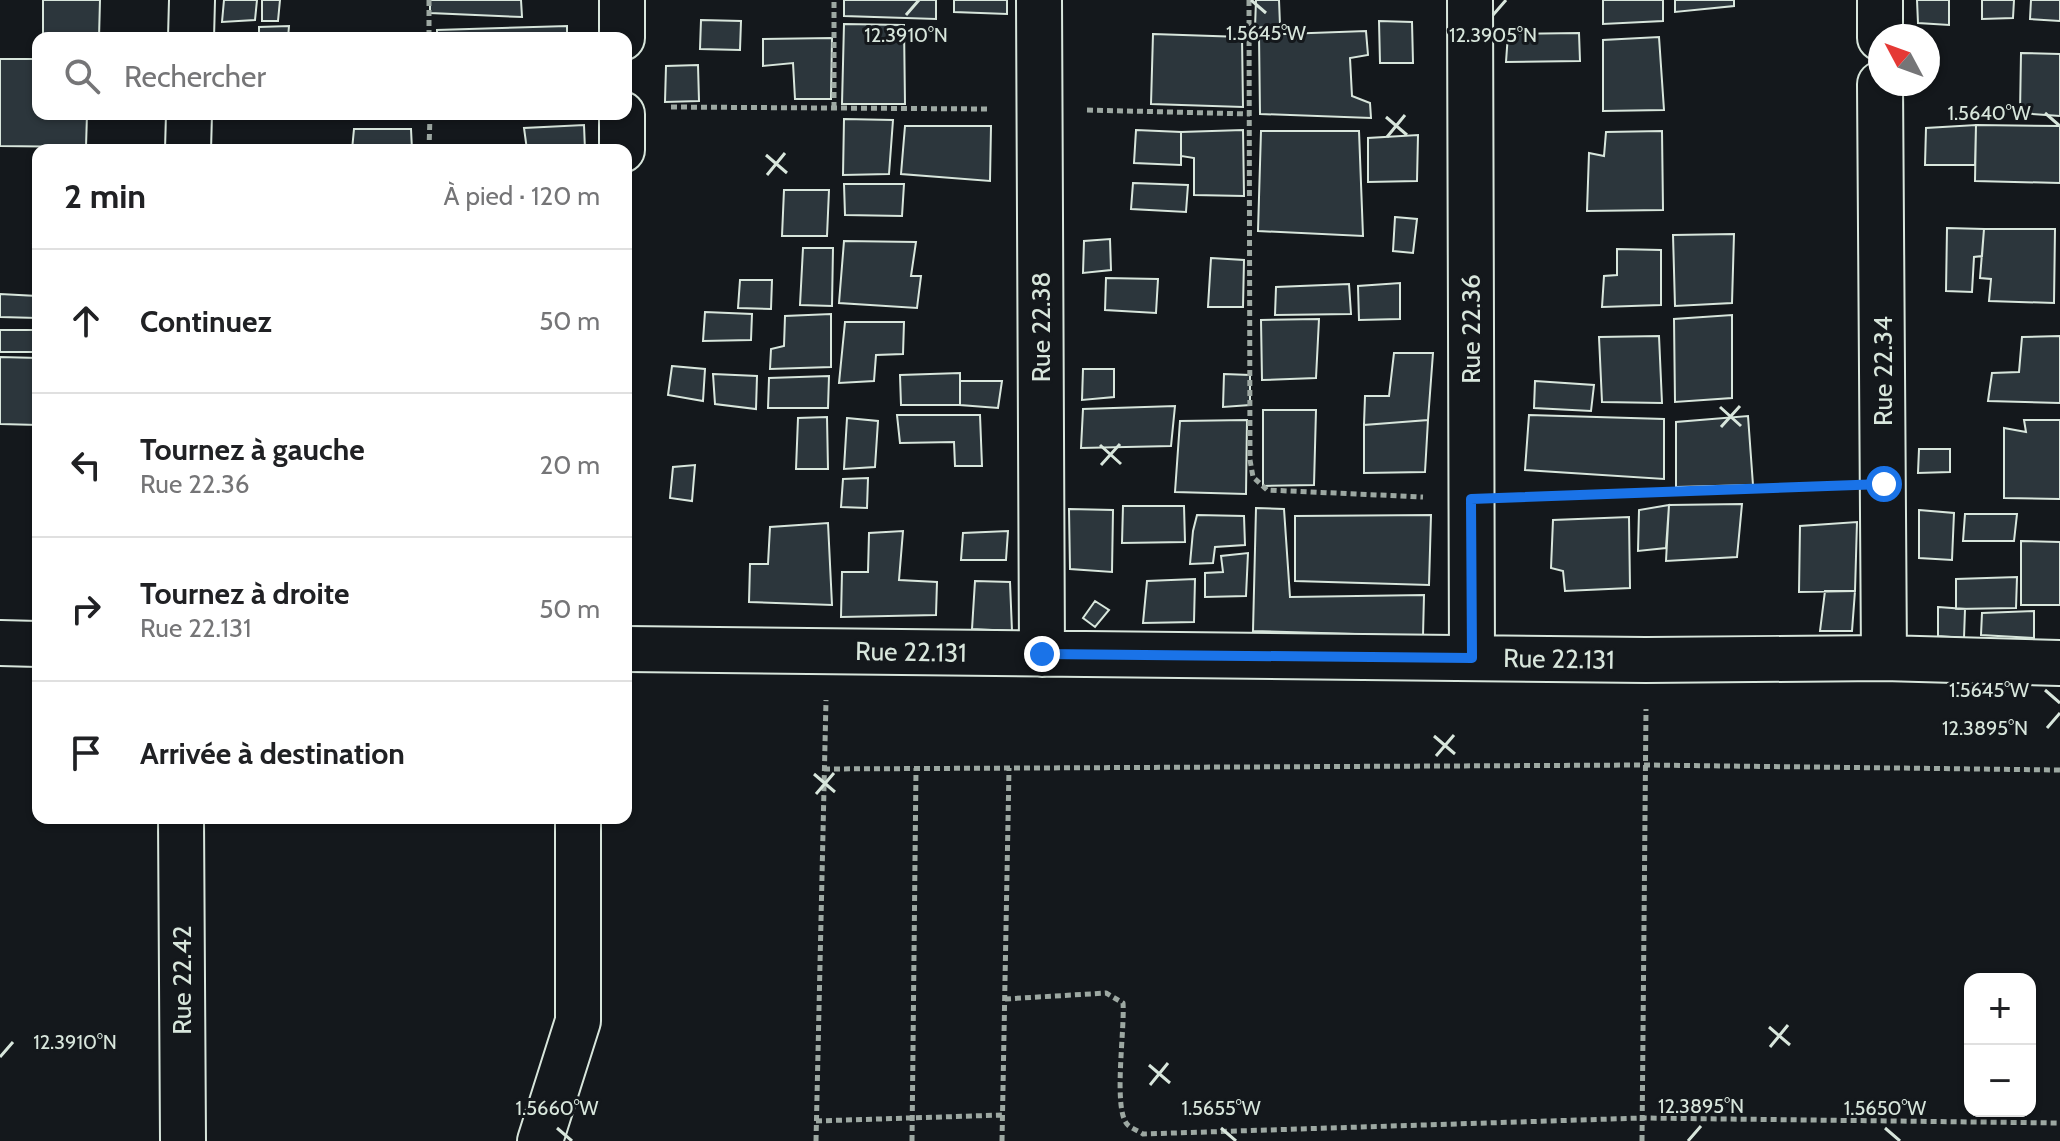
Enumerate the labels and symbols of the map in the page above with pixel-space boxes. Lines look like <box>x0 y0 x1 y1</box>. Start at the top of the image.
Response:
text: 1.5645°W <box>1226 21 1306 45</box>
text: 12.3910°N <box>864 23 948 47</box>
text: 12.3905°N <box>1449 23 1537 47</box>
north arrow <box>1868 24 1940 96</box>
text: 1.5640°W <box>1947 101 2031 125</box>
street label: Rue 22.38 <box>1025 272 1057 382</box>
street label: Rue 22.36 <box>1455 274 1487 384</box>
street label: Rue 22.34 <box>1867 316 1899 426</box>
route start <box>1866 466 1902 502</box>
street label: Rue 22.131 <box>855 635 967 669</box>
route end <box>1024 636 1060 672</box>
street label: Rue 22.131 <box>1503 642 1615 676</box>
text: 1.5645°W <box>1949 678 2029 702</box>
text: 12.3895°N <box>1942 716 2028 740</box>
street label: Rue 22.42 <box>166 925 198 1035</box>
text: 12.3910°N <box>33 1030 117 1054</box>
text: 12.3895°N <box>1658 1094 1744 1118</box>
text: 1.5660°W <box>516 1096 599 1120</box>
text: 1.5655°W <box>1181 1096 1261 1120</box>
text: 1.5650°W <box>1844 1096 1926 1120</box>

